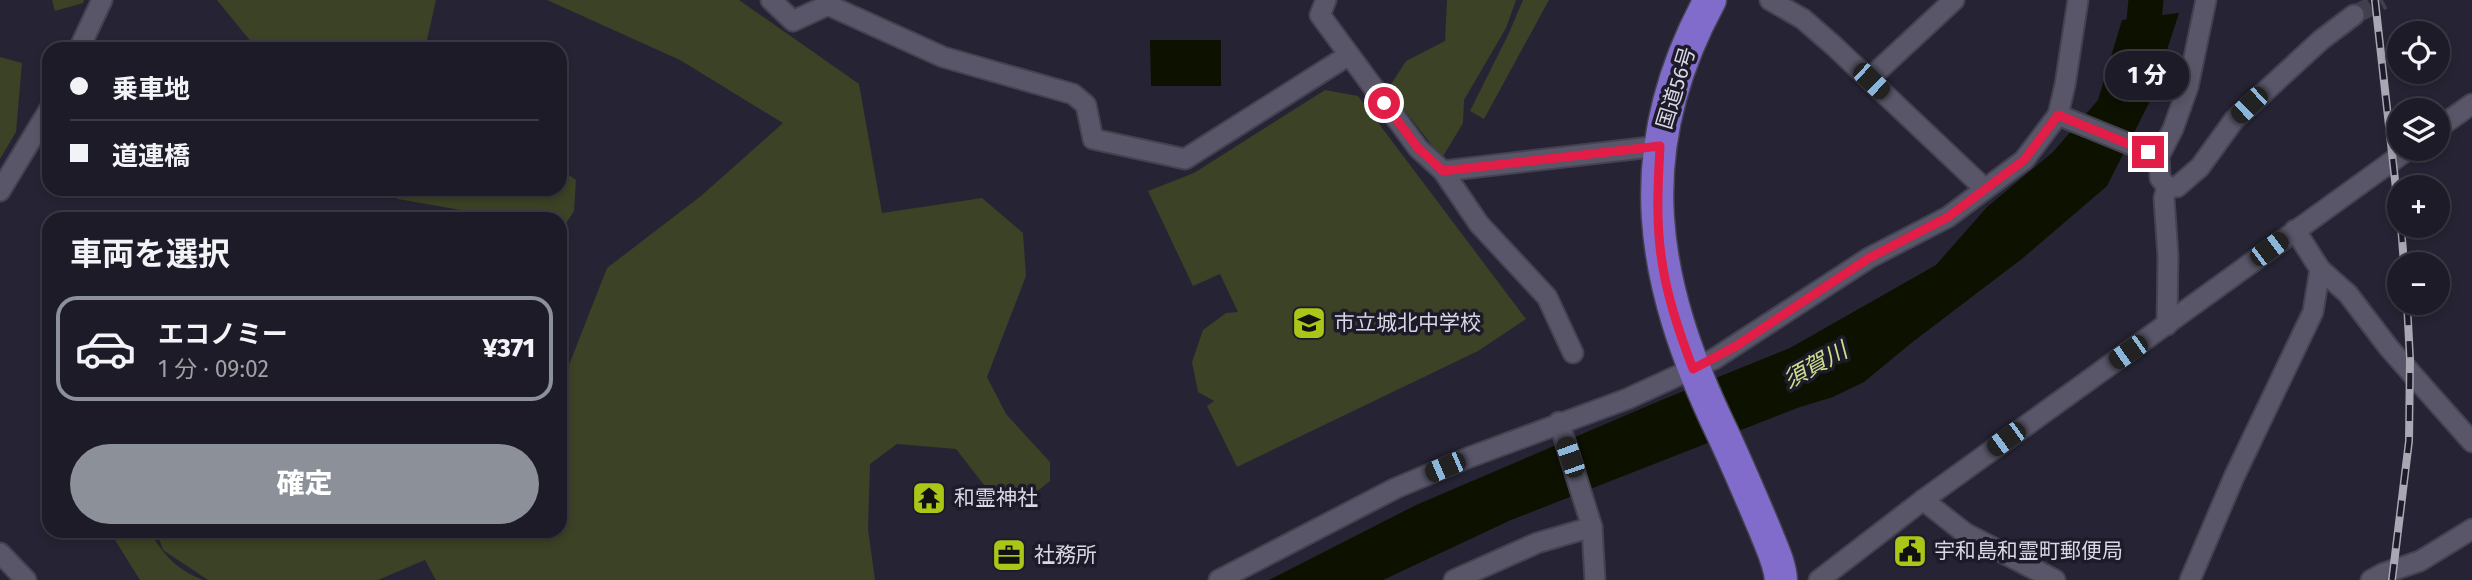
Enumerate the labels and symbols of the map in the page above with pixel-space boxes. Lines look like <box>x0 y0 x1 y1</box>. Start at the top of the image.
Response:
street label: 国道56号 <box>1651 44 1701 132</box>
callout: 1 分 <box>2106 51 2190 100</box>
car <box>1849 59 1894 103</box>
car <box>2227 83 2272 127</box>
route start <box>1368 87 1400 119</box>
route end <box>2132 136 2164 168</box>
car <box>2246 228 2293 270</box>
school or university icon: 市立城北中学校 <box>1290 304 1328 342</box>
place label: 市立城北中学校 <box>1334 310 1481 336</box>
car <box>2105 331 2152 373</box>
water label: 須賀川 <box>1778 335 1855 394</box>
car <box>1983 418 2030 460</box>
car <box>1554 434 1587 480</box>
car <box>1422 449 1469 485</box>
temple icon: 和霊神社 <box>910 479 948 517</box>
place label: 和霊神社 <box>954 485 1038 511</box>
public building icon: 宇和島和霊町郵便局 <box>1891 532 1929 570</box>
office icon: 社務所 <box>990 536 1028 574</box>
place label: 宇和島和霊町郵便局 <box>1934 538 2123 564</box>
place label: 社務所 <box>1034 542 1097 568</box>

